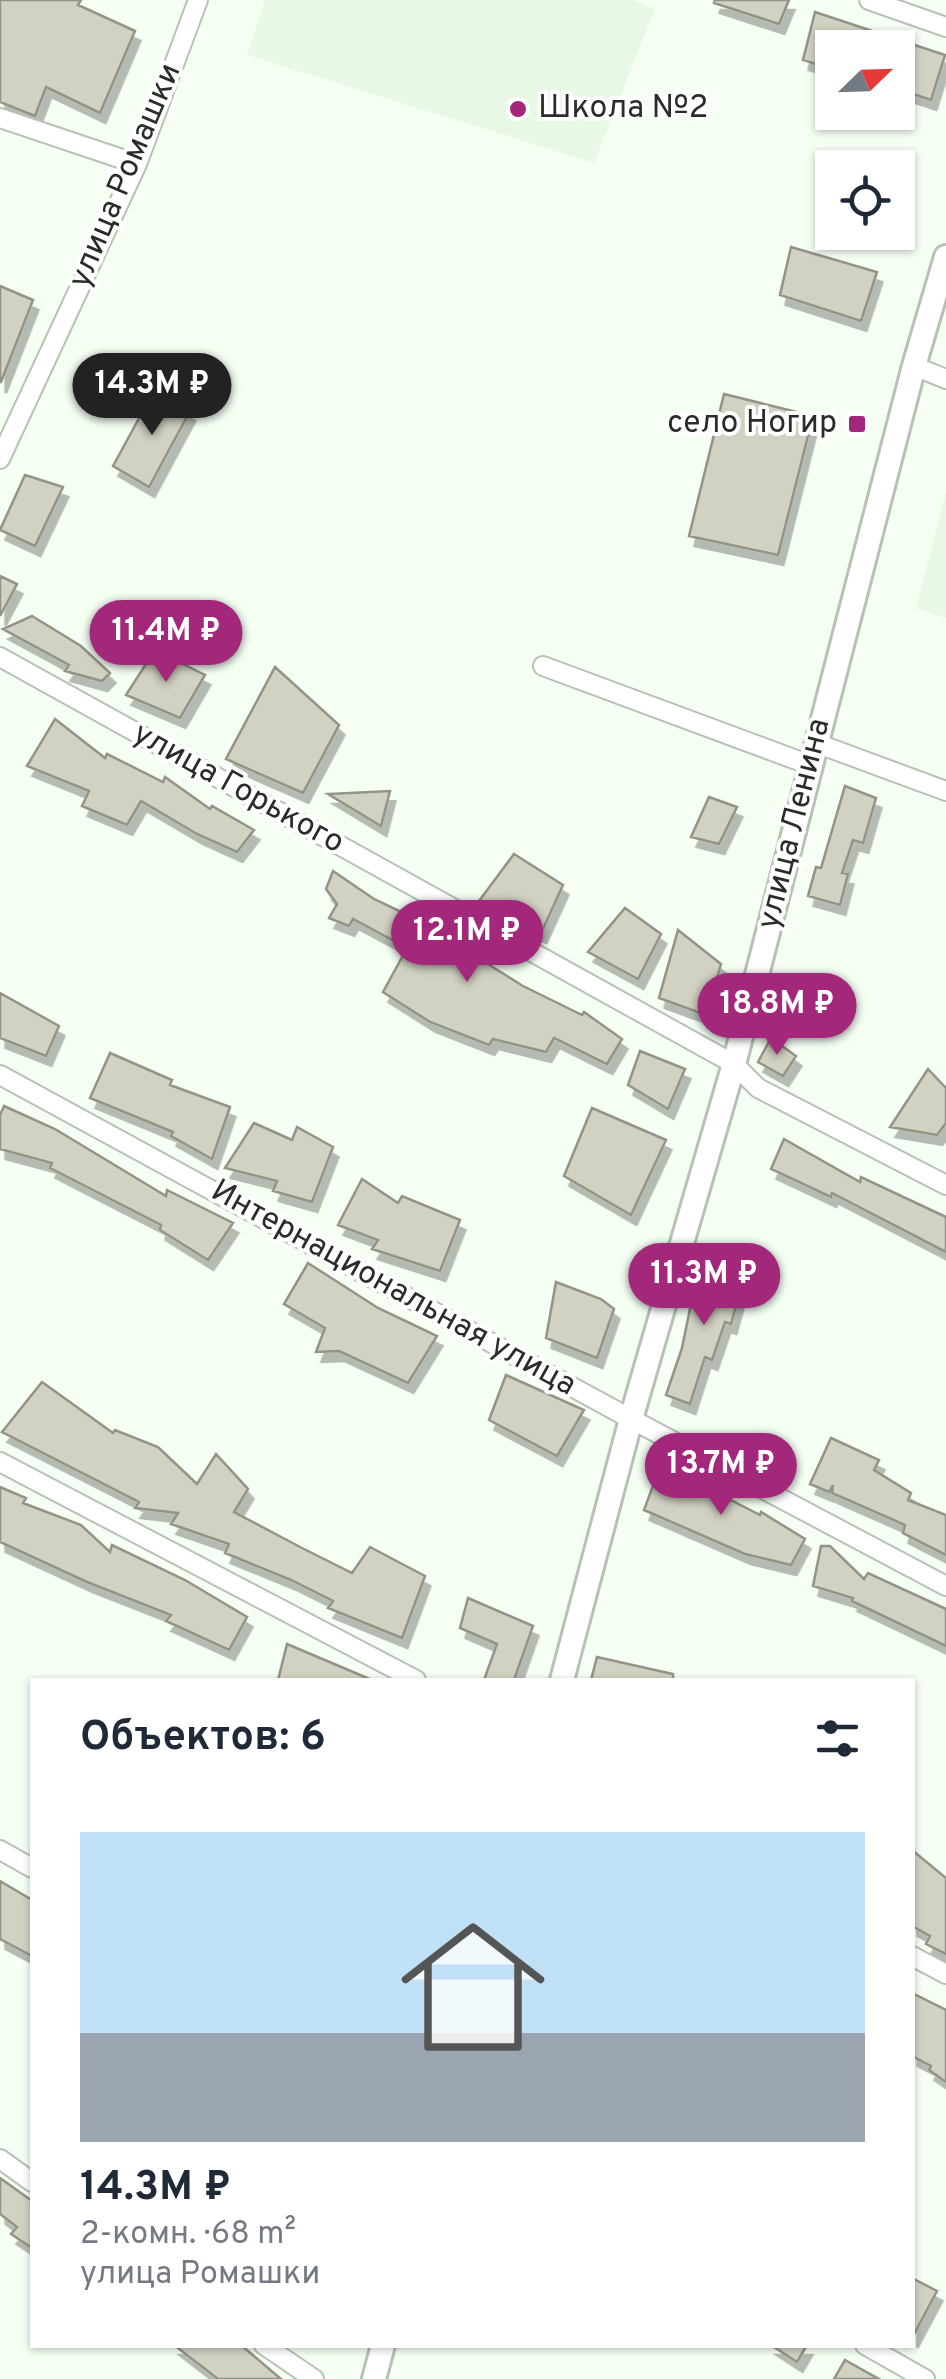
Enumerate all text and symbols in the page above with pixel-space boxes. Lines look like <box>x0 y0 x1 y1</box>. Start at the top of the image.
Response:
north arrow <box>815 30 915 130</box>
map controls <box>815 30 915 250</box>
street label: улица Ромашки <box>61 58 191 294</box>
place label: Школа №2 <box>538 89 708 129</box>
marker: Школа №2 <box>507 98 529 120</box>
button: locate <box>815 150 915 250</box>
pin: 14.3M ₽ <box>60 353 244 438</box>
text: 14.3M ₽ <box>94 365 210 405</box>
place label: село Ногир <box>667 404 837 444</box>
marker: село Ногир <box>846 413 868 435</box>
pin: 11.4M ₽ <box>74 600 258 685</box>
text: 11.4M ₽ <box>111 612 221 652</box>
street label: улица Горького <box>125 714 351 864</box>
street label: улица Ленина <box>749 714 841 934</box>
pin: 12.1M ₽ <box>375 900 559 985</box>
text: 12.1M ₽ <box>413 912 521 952</box>
pin: 18.8M ₽ <box>685 973 869 1058</box>
text: 18.8M ₽ <box>720 985 834 1025</box>
street label: Интернациональная улица <box>203 1172 583 1406</box>
pin: 11.3M ₽ <box>612 1243 796 1328</box>
text: 11.3M ₽ <box>650 1255 758 1295</box>
pin: 13.7M ₽ <box>629 1433 813 1518</box>
text: 13.7M ₽ <box>667 1445 775 1485</box>
icon: filters <box>810 1711 865 1766</box>
text: Объектов: 6 <box>80 1712 326 1765</box>
icon: home <box>383 1897 563 2077</box>
text: 14.3M ₽ <box>80 2162 231 2215</box>
text: 2-комн. · 68 m² <box>80 2215 296 2255</box>
text: улица Ромашки <box>80 2255 320 2295</box>

